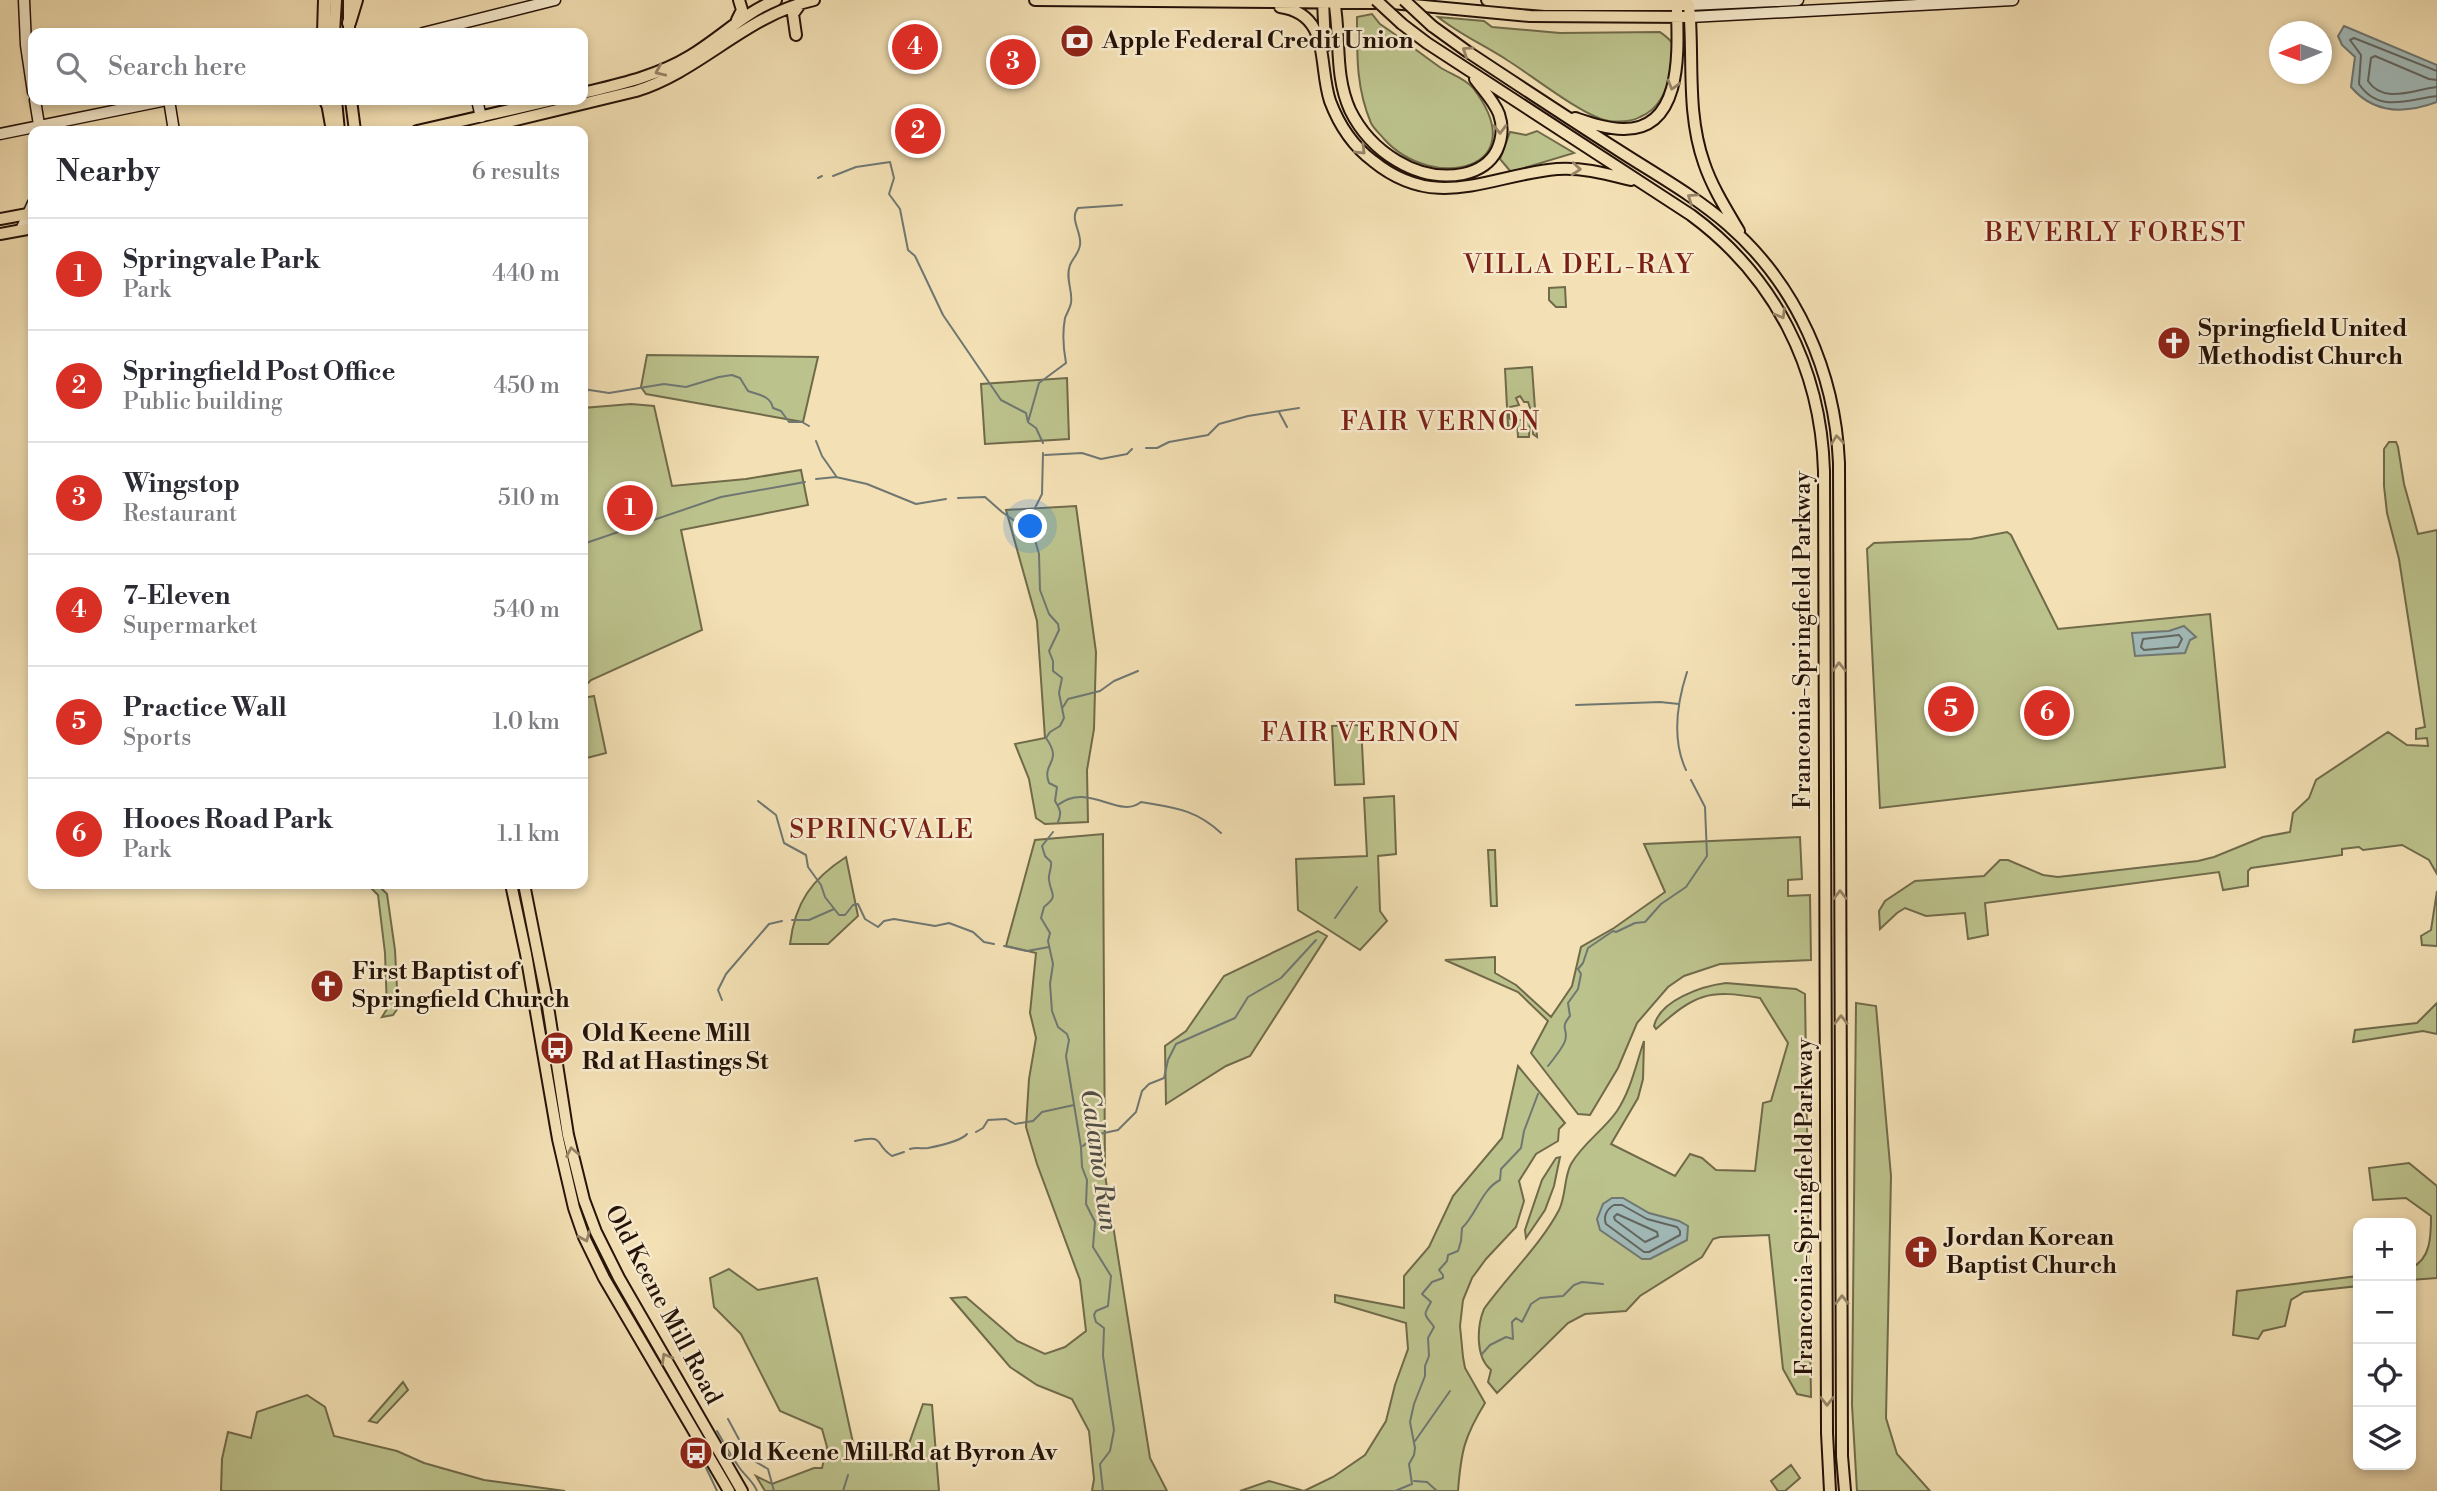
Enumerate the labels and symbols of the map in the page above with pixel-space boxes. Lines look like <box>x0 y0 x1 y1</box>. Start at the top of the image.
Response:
pin: 4 <box>892 21 938 73</box>
north arrow <box>2269 21 2332 84</box>
bank icon: Apple Federal Credit Union <box>1058 22 1096 60</box>
place label: Apple Federal Credit Union <box>1101 26 1414 56</box>
pin: 3 <box>990 36 1036 88</box>
one-way arrow <box>1462 47 1475 60</box>
one-way arrow <box>655 63 667 77</box>
one-way arrow <box>1667 79 1681 91</box>
pin: 2 <box>895 105 941 157</box>
one-way arrow <box>1492 124 1508 135</box>
one-way arrow <box>1353 142 1366 155</box>
one-way arrow <box>1571 161 1582 176</box>
one-way arrow <box>1687 194 1700 206</box>
district label: BEVERLY FOREST <box>1984 217 2247 249</box>
district label: VILLA DEL-RAY <box>1462 249 1695 281</box>
one-way arrow <box>1773 307 1786 320</box>
place label: Springfield United Methodist Church <box>2198 314 2407 372</box>
church icon: Springfield United Methodist Church <box>2155 324 2193 362</box>
district label: FAIR VERNON <box>1341 406 1541 438</box>
one-way arrow <box>1830 434 1845 445</box>
street label: Franconia-Springfield Parkway <box>1788 471 1818 809</box>
pin: 1 <box>607 482 653 534</box>
your location <box>1013 509 1047 543</box>
one-way arrow <box>1831 662 1847 672</box>
pin: 5 <box>1928 683 1974 735</box>
pin: 6 <box>2024 687 2070 739</box>
district label: FAIR VERNON <box>1261 717 1461 749</box>
district label: SPRINGVALE <box>789 814 975 846</box>
one-way arrow <box>1832 889 1848 900</box>
place label: First Baptist of Springfield Church <box>352 957 570 1015</box>
church icon: First Baptist of Springfield Church <box>308 967 346 1005</box>
one-way arrow <box>1833 1014 1849 1025</box>
place label: Old Keene Mill Rd at Hastings St <box>582 1019 769 1077</box>
bus stop icon: Old Keene Mill Rd at Hastings St <box>538 1029 576 1067</box>
street label: Franconia-Springfield Parkway <box>1790 1038 1820 1376</box>
water label: Calamo Run <box>1073 1087 1125 1234</box>
one-way arrow <box>565 1146 580 1158</box>
street label: Old Keene Mill Road <box>598 1200 728 1410</box>
place label: Jordan Korean Baptist Church <box>1943 1223 2117 1281</box>
one-way arrow <box>577 1229 591 1242</box>
church icon: Jordan Korean Baptist Church <box>1902 1233 1940 1271</box>
one-way arrow <box>1834 1295 1850 1305</box>
one-way arrow <box>661 1352 674 1365</box>
one-way arrow <box>1819 1396 1835 1407</box>
bus stop icon: Old Keene Mill Rd at Byron Av <box>677 1434 715 1472</box>
place label: Old Keene Mill Rd at Byron Av <box>720 1438 1058 1468</box>

